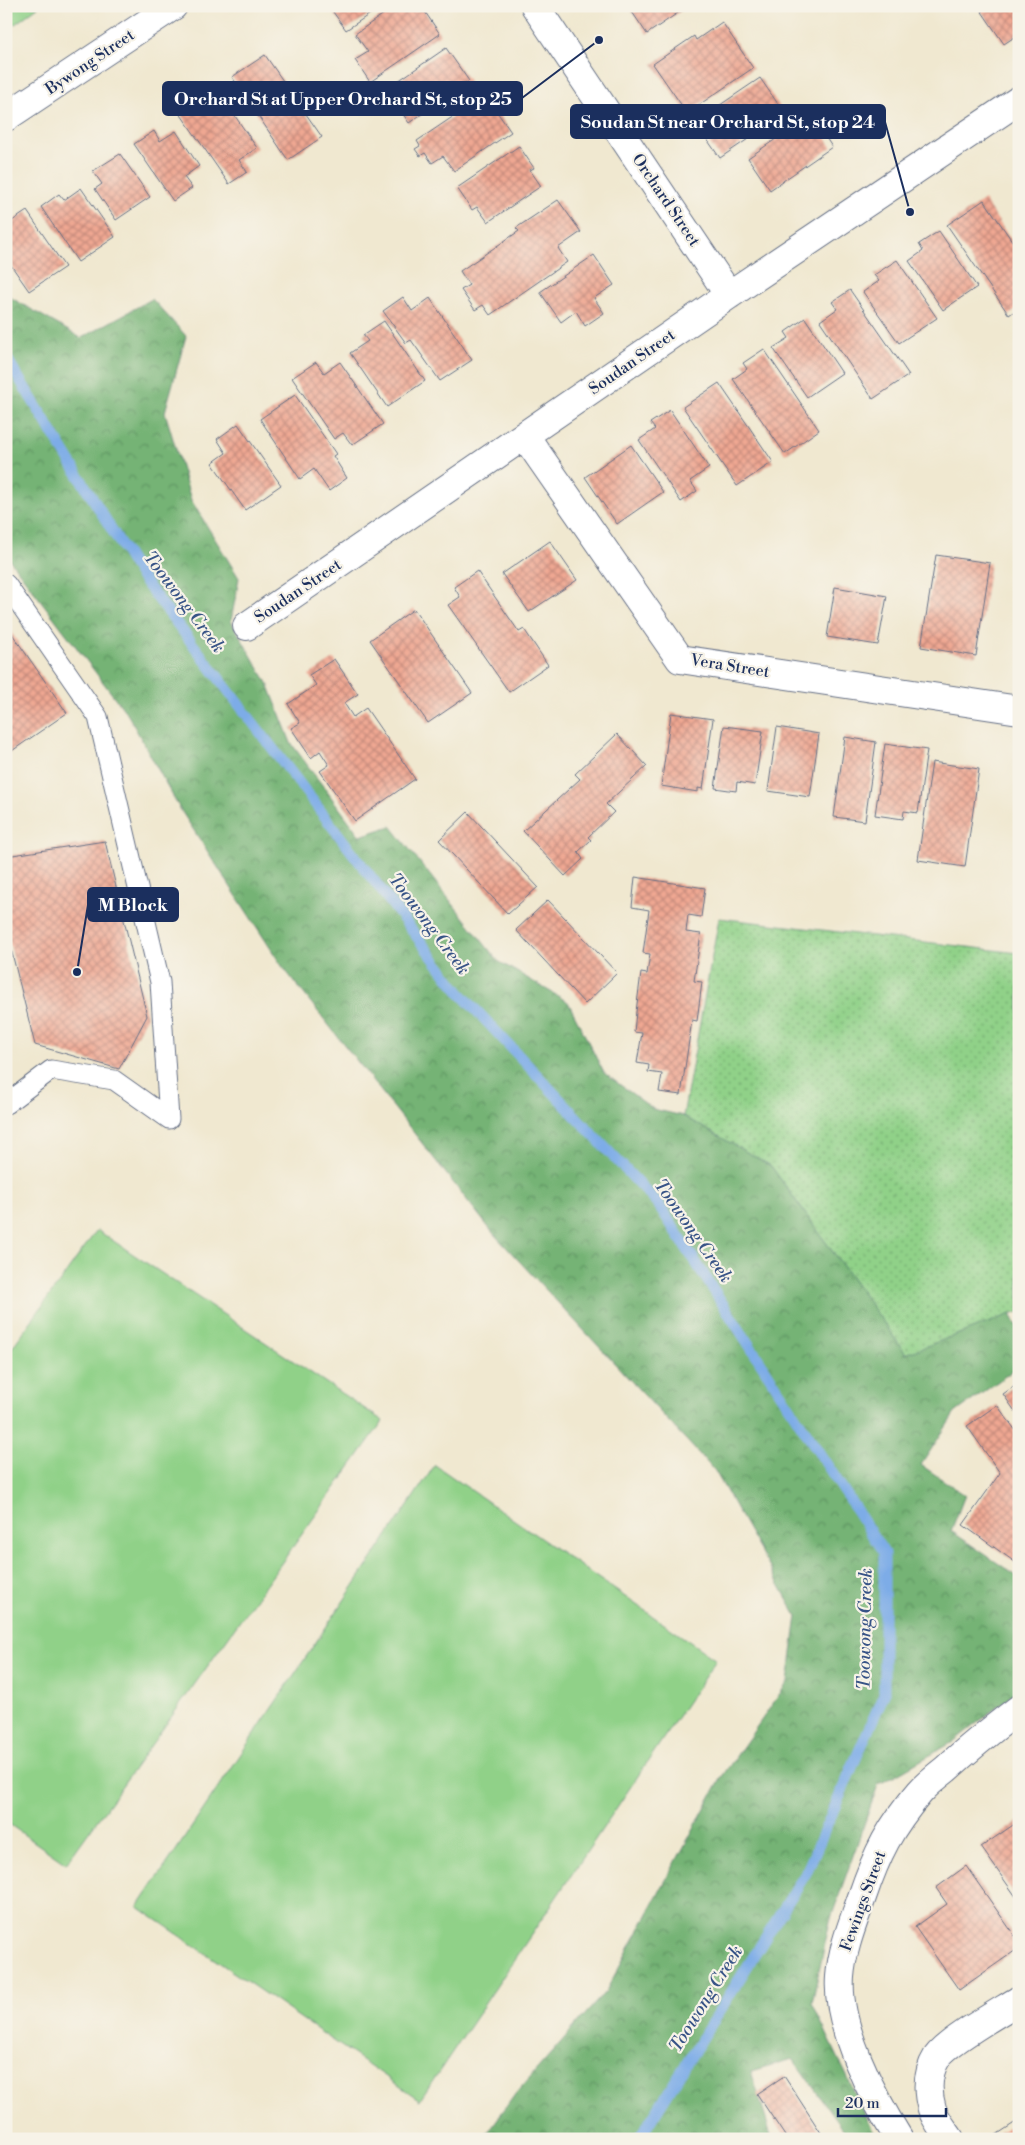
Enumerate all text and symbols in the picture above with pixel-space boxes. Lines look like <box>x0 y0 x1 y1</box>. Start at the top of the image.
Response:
street label: Bywong Street <box>41 25 139 100</box>
callout: Orchard St at Upper Orchard St, stop 25 <box>163 82 522 115</box>
text: Orchard St at Upper Orchard St, stop 25 <box>174 88 512 111</box>
callout: Soudan St near Orchard St, stop 24 <box>571 105 885 138</box>
text: Soudan St near Orchard St, stop 24 <box>581 111 875 134</box>
street label: Orchard Street <box>628 150 705 250</box>
street label: Soudan Street <box>585 325 679 399</box>
water label: Toowong Creek <box>138 546 230 658</box>
street label: Soudan Street <box>251 554 346 627</box>
street label: Vera Street <box>688 650 771 682</box>
water label: Toowong Creek <box>383 868 475 980</box>
callout: M Block <box>88 888 178 921</box>
text: M Block <box>98 894 169 917</box>
water label: Toowong Creek <box>649 1175 737 1287</box>
water label: Toowong Creek <box>852 1568 878 1690</box>
street label: Fewings Street <box>836 1848 891 1954</box>
water label: Toowong Creek <box>664 1941 748 2057</box>
scale bar <box>838 2085 945 2117</box>
text: 20 m <box>845 2094 880 2113</box>

